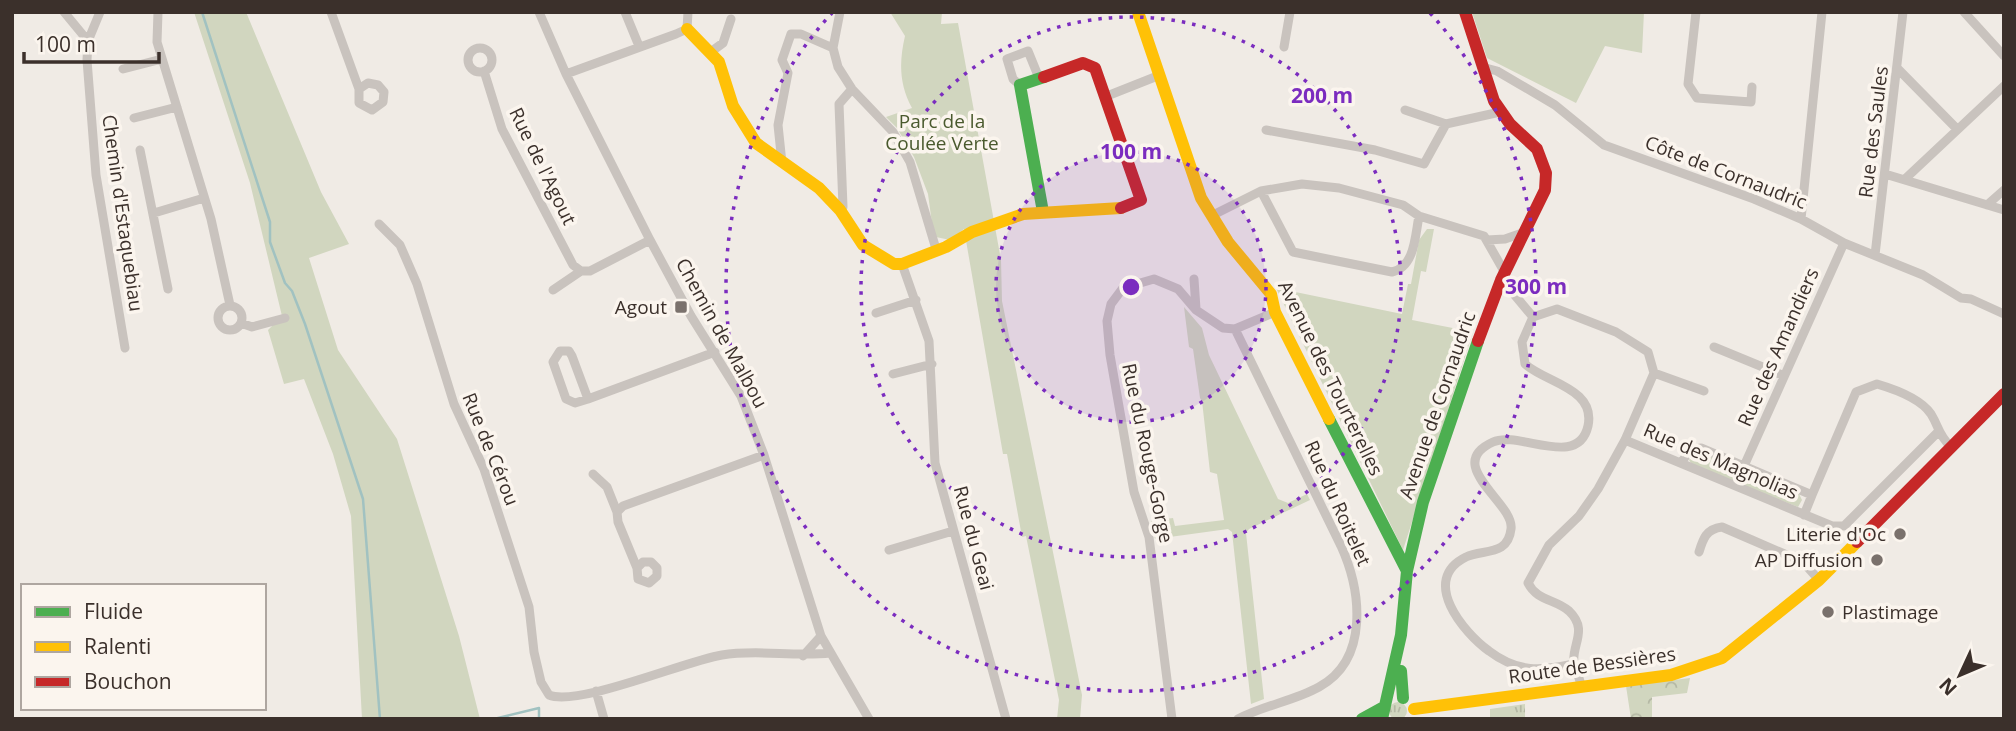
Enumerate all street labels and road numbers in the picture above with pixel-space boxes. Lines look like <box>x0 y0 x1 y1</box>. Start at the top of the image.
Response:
street label: Rue des Saules <box>1852 65 1894 199</box>
street label: Rue de l'Agout <box>503 103 583 229</box>
street label: Chemin d'Estaquebiau <box>96 113 150 313</box>
street label: Côte de Cornaudric <box>1641 129 1811 215</box>
street label: Chemin de Malbou <box>670 253 774 413</box>
street label: Rue des Amandiers <box>1731 264 1825 430</box>
street label: Avenue des Tourterelles <box>1272 276 1390 480</box>
street label: Avenue de Cornaudric <box>1393 308 1481 502</box>
street label: Rue du Rouge-Gorge <box>1116 361 1180 545</box>
street label: Rue de Cérou <box>457 389 525 509</box>
street label: Rue des Magnolias <box>1640 417 1802 505</box>
street label: Rue du Roitelet <box>1299 436 1377 570</box>
street label: Rue du Geai <box>948 483 1000 593</box>
street label: Route de Bessières <box>1507 640 1677 690</box>

